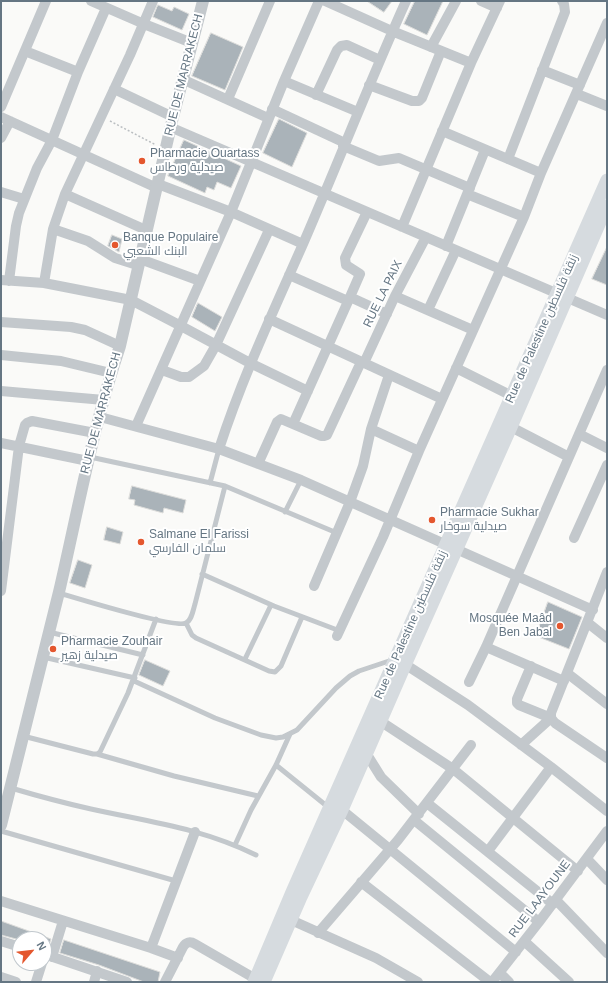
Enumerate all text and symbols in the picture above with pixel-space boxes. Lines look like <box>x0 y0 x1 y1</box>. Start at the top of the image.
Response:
street label: RUE DE MARRAKECH <box>162 12 206 138</box>
place label: Pharmacie Ouartass صيدلية ورطاس <box>150 147 259 175</box>
marker: Pharmacie Ouartass صيدلية ورطاس <box>137 156 147 166</box>
place label: Banque Populaire البنك الشعبي <box>123 231 218 259</box>
marker: Banque Populaire البنك الشعبي <box>110 240 120 250</box>
street label: Rue de Palestine زنقة فلسطين <box>503 252 581 406</box>
street label: RUE LA PAIX <box>360 258 406 330</box>
street label: RUE DE MARRAKECH <box>78 351 124 475</box>
place label: Pharmacie Sukhar صيدلية سوخار <box>440 506 539 534</box>
marker: Pharmacie Sukhar صيدلية سوخار <box>427 515 437 525</box>
place label: Salmane El Farissi سلمان الفارسي <box>149 528 249 556</box>
marker: Salmane El Farissi سلمان الفارسي <box>136 537 146 547</box>
street label: Rue de Palestine زنقة فلسطين <box>372 548 450 702</box>
place label: Mosquée Maâd Ben Jabal <box>469 612 552 640</box>
marker: Mosquée Maâd Ben Jabal <box>555 621 565 631</box>
place label: Pharmacie Zouhair صيدلية زهير <box>61 635 162 663</box>
marker: Pharmacie Zouhair صيدلية زهير <box>48 644 58 654</box>
street label: RUE LAAYOUNE <box>506 857 574 941</box>
north arrow <box>12 931 52 971</box>
text: N <box>35 940 49 952</box>

